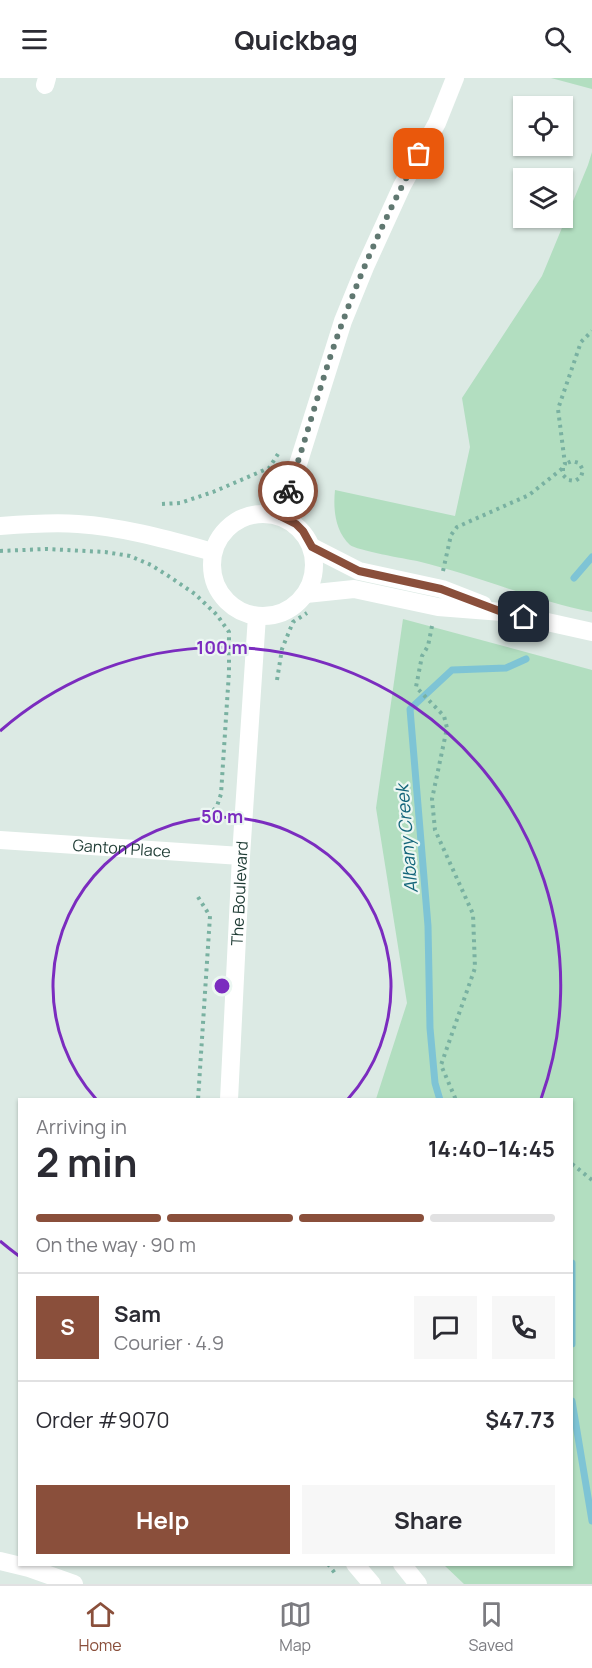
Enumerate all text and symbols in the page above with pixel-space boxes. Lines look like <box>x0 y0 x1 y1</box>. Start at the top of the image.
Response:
text: Quickbag <box>234 21 358 58</box>
icon: menu <box>18 23 51 56</box>
icon: search <box>541 23 574 56</box>
map controls <box>513 96 573 228</box>
button: locate <box>513 96 573 156</box>
pin <box>393 128 444 179</box>
icon: bag <box>402 137 435 170</box>
button: layers <box>513 168 573 228</box>
courier <box>258 461 318 521</box>
icon: bike <box>272 475 305 508</box>
pin <box>498 591 549 642</box>
icon: home <box>507 600 540 633</box>
text: 100 m <box>196 635 248 659</box>
water label: Albany Creek <box>389 781 423 894</box>
text: 50 m <box>201 804 243 828</box>
street label: Ganton Place <box>72 834 171 862</box>
street label: The Boulevard <box>226 840 253 946</box>
centre of rings <box>212 976 232 996</box>
text: Arriving in <box>36 1113 127 1140</box>
text: 14:40–14:45 <box>428 1134 555 1164</box>
text: 2 min <box>36 1135 137 1189</box>
text: On the way · 90 m <box>36 1231 196 1258</box>
button: chat <box>414 1296 477 1359</box>
button: phone <box>492 1296 555 1359</box>
text: Sam <box>114 1299 161 1329</box>
text: S <box>60 1312 75 1342</box>
text: Courier · 4.9 <box>114 1329 224 1356</box>
text: Order #9070 <box>36 1405 170 1435</box>
text: $47.73 <box>485 1405 555 1435</box>
button: Help <box>36 1485 290 1554</box>
button: Share <box>302 1485 555 1554</box>
tab: Home <box>78 1598 122 1656</box>
tab: Map <box>279 1598 312 1656</box>
tab: Saved <box>468 1598 514 1656</box>

